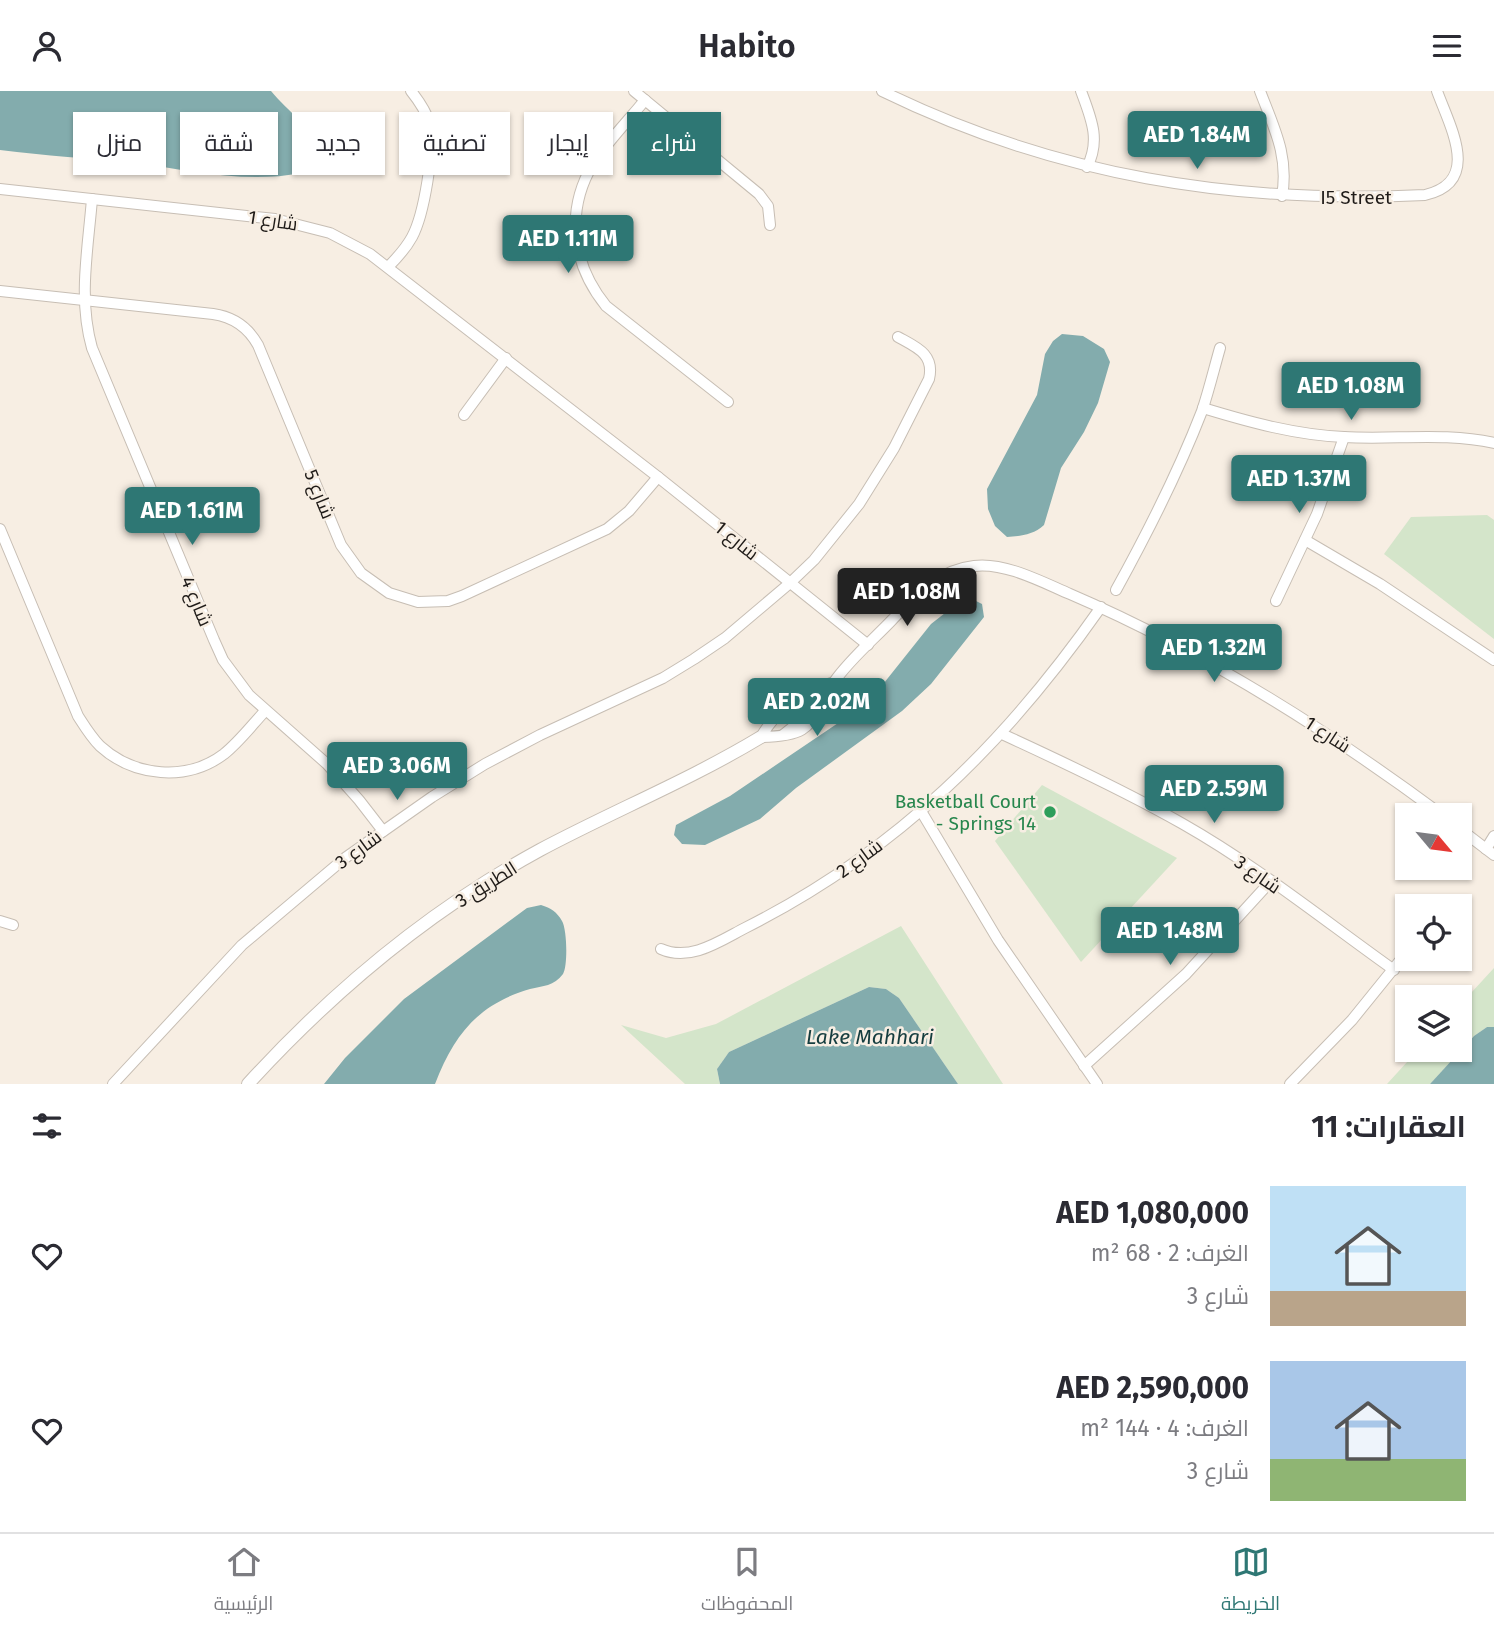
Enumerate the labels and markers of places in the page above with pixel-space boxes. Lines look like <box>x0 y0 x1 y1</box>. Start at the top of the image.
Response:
pin: AED 1.84M <box>1117 111 1277 171</box>
pin: AED 1.11M <box>488 215 648 275</box>
pin: AED 1.08M <box>1271 363 1431 422</box>
pin: AED 1.37M <box>1219 455 1379 515</box>
pin: AED 1.61M <box>112 487 272 547</box>
pin: AED 1.08M <box>827 568 987 628</box>
pin: AED 1.32M <box>1134 625 1294 684</box>
pin: AED 2.02M <box>737 679 897 738</box>
pin: AED 3.06M <box>317 743 477 802</box>
pin: AED 2.59M <box>1134 765 1294 825</box>
place label: Basketball Court - Springs 14 <box>895 790 1036 835</box>
marker: Basketball Court - Springs 14 <box>1042 804 1058 820</box>
pin: AED 1.48M <box>1090 907 1250 967</box>

